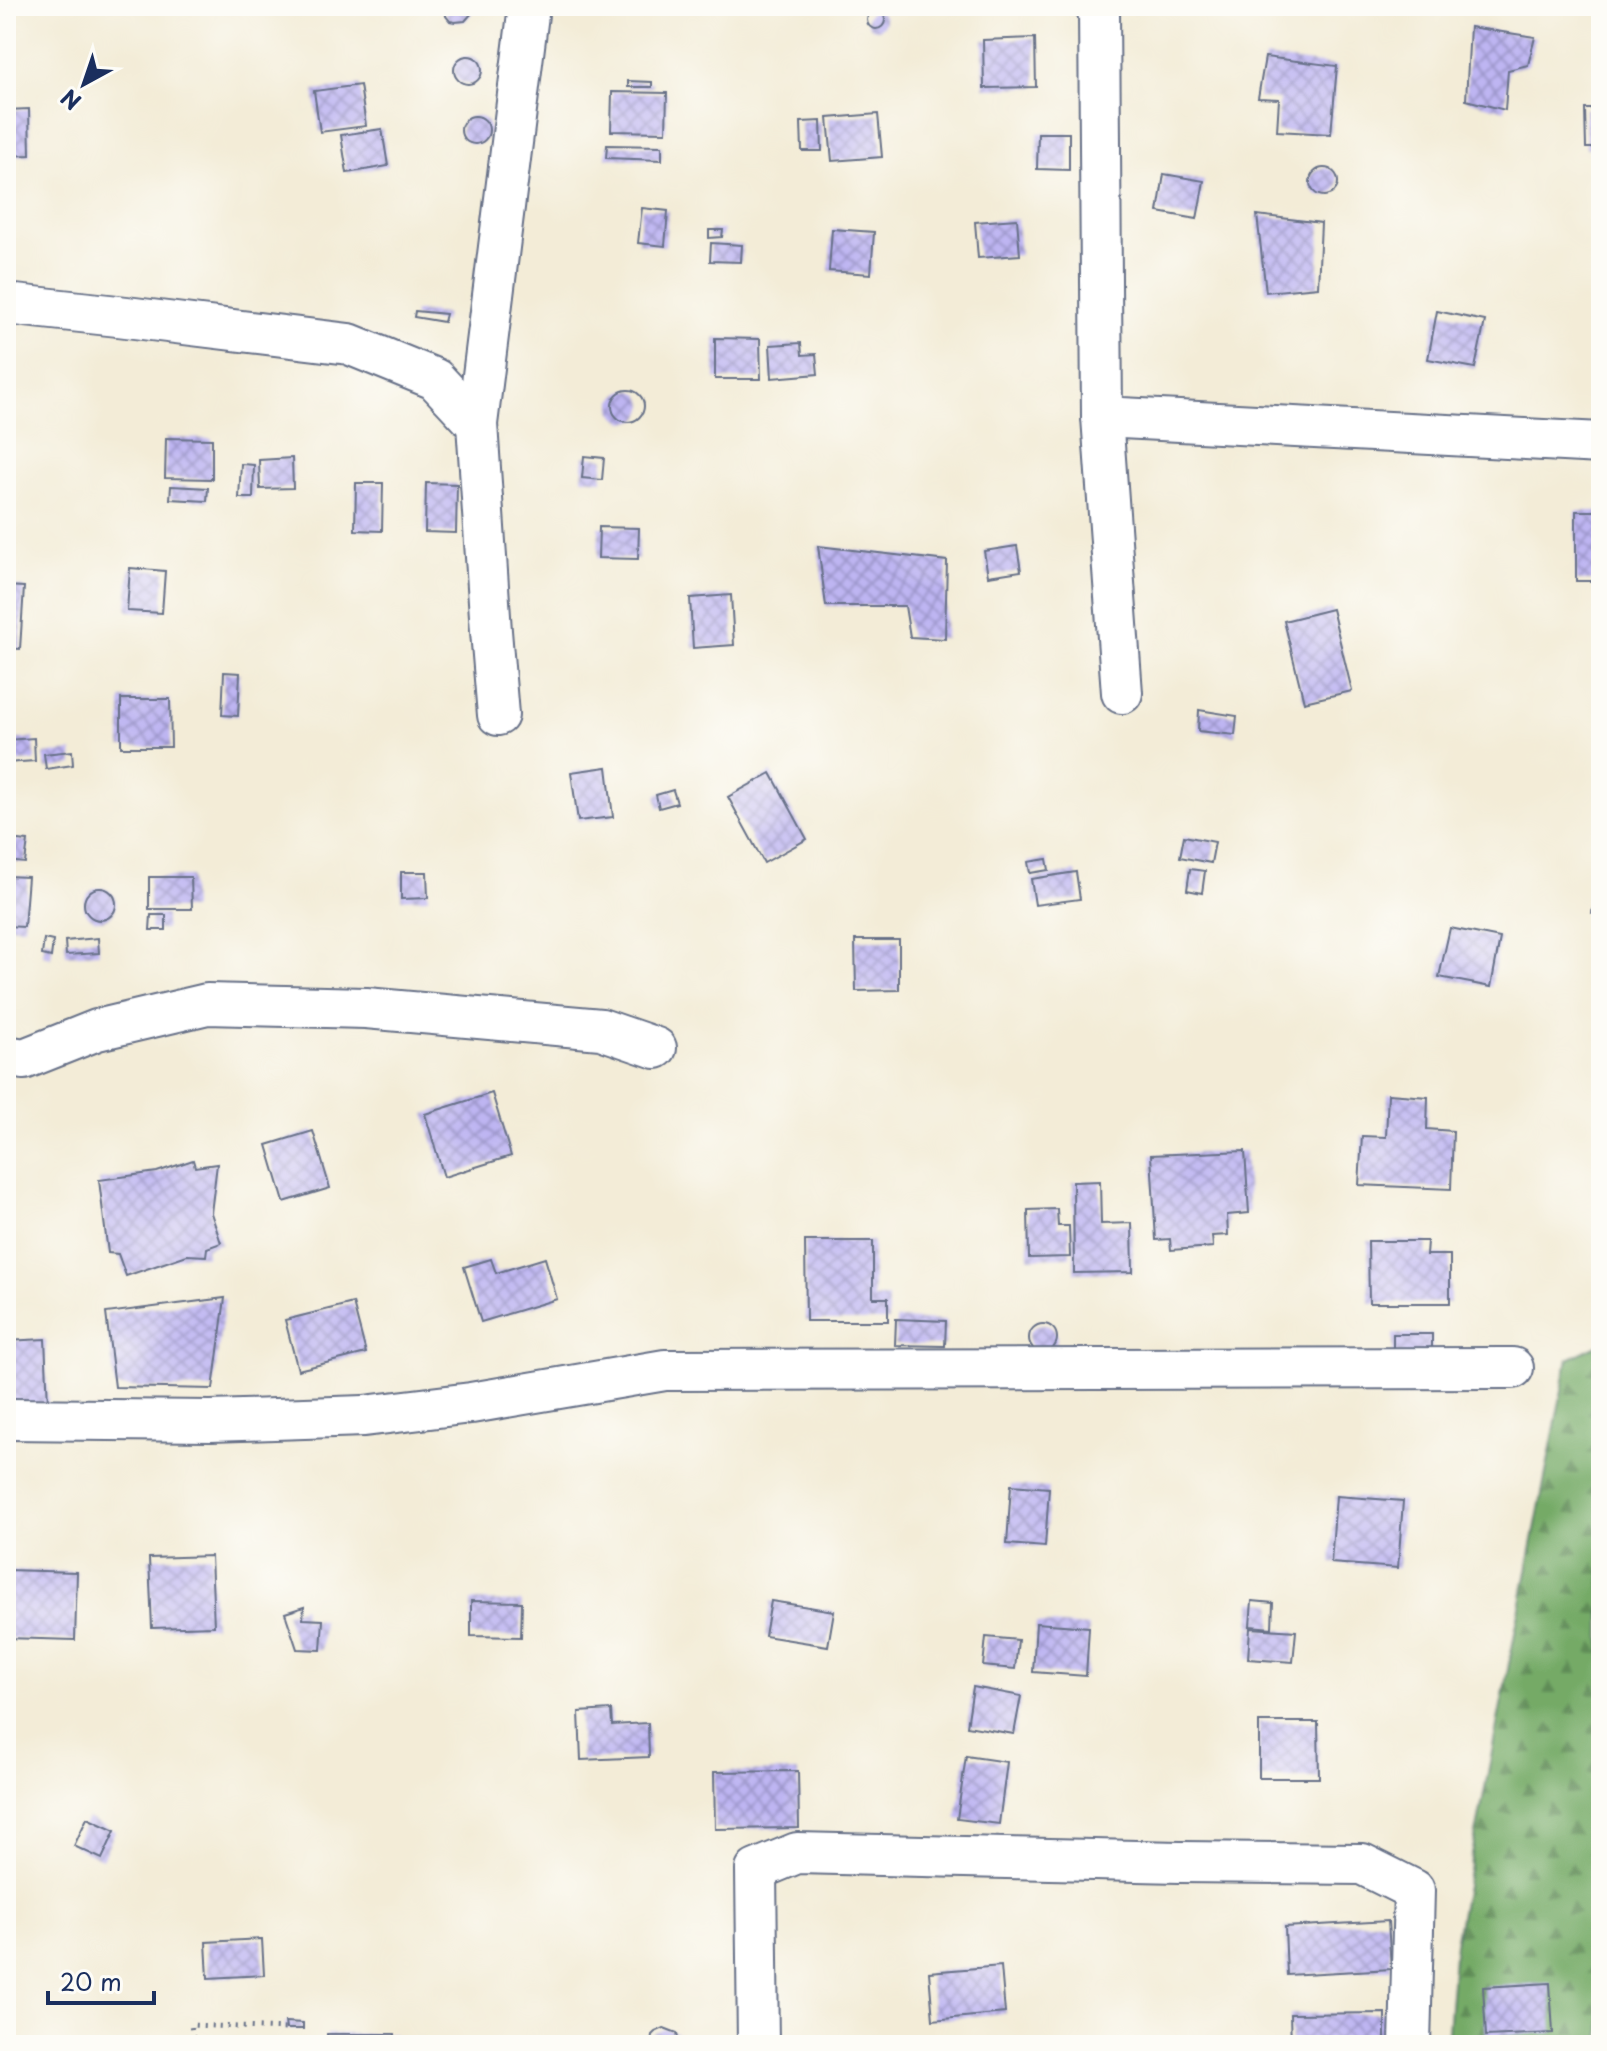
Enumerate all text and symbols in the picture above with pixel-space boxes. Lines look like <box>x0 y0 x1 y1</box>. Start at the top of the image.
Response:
north arrow <box>44 44 124 124</box>
text: N <box>53 82 87 119</box>
scale bar <box>48 1955 154 2005</box>
text: 20 m <box>60 1963 122 1999</box>

